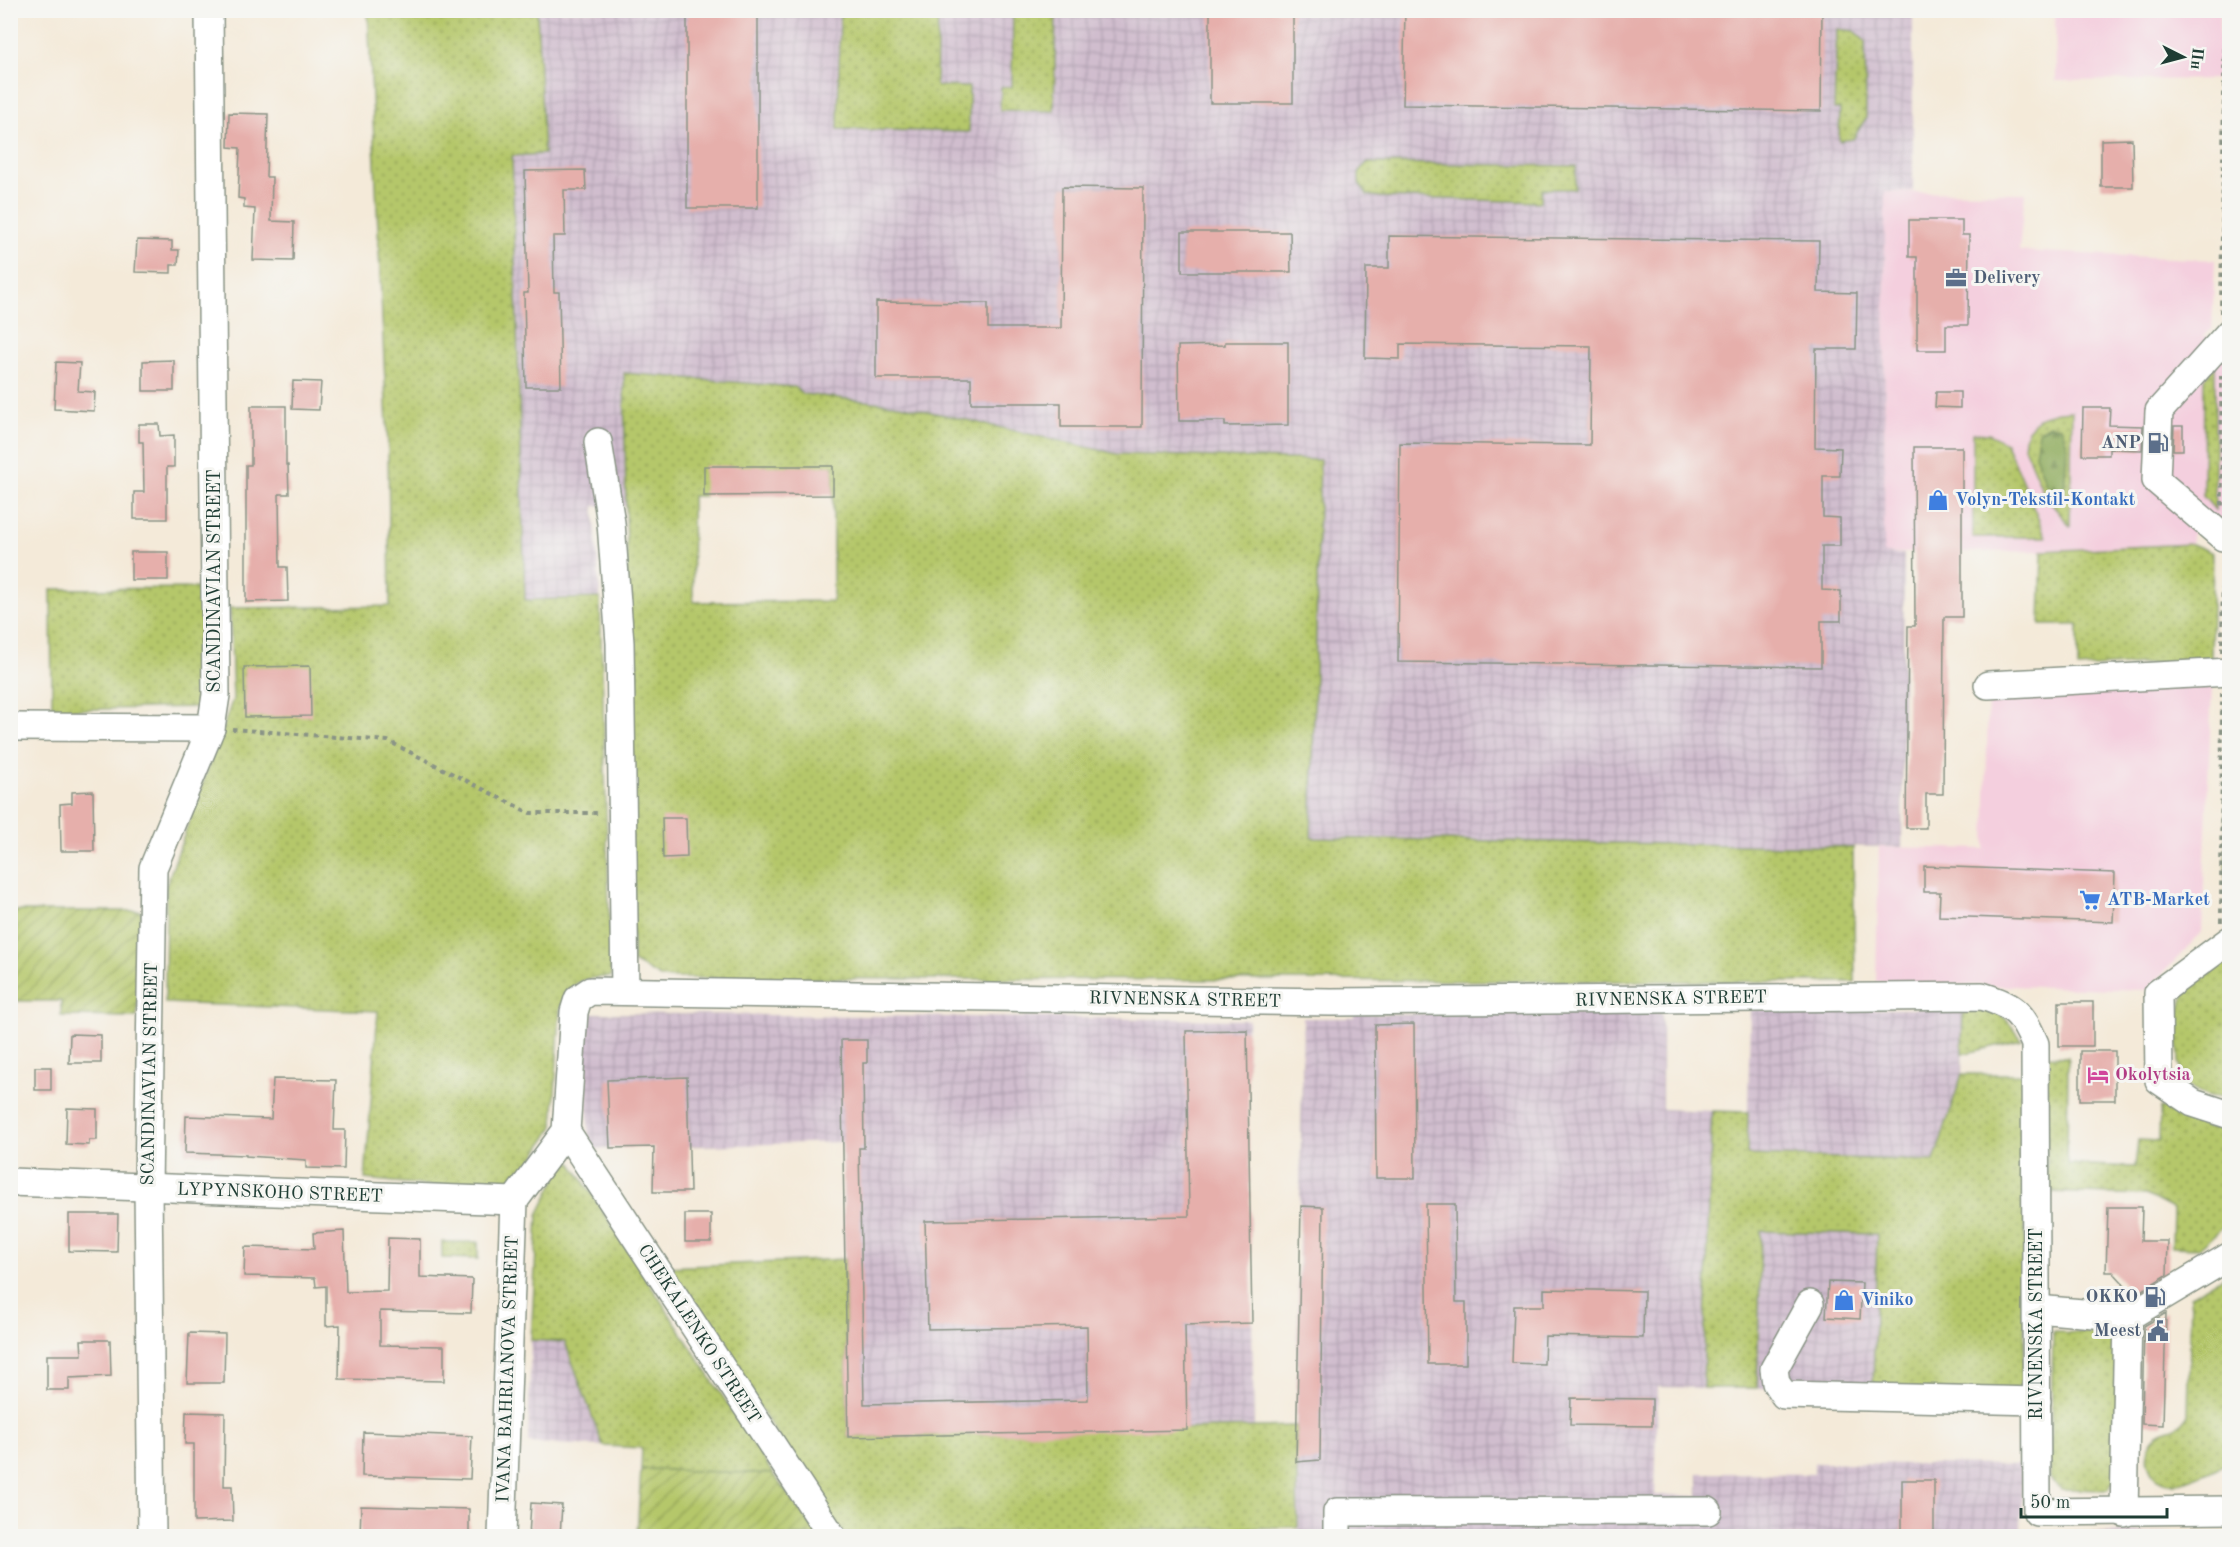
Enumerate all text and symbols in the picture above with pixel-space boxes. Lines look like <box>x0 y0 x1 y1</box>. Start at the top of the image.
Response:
north arrow <box>2153 27 2213 87</box>
text: Пн <box>2187 47 2205 70</box>
office icon: Delivery <box>1944 266 1968 290</box>
place label: Delivery <box>1973 269 2041 287</box>
fuel station icon: ANP <box>2146 431 2170 455</box>
place label: ANP <box>2101 434 2141 452</box>
street label: SCANDINAVIAN STREET <box>206 469 224 693</box>
shop icon: Volyn-Tekstil-Kontakt <box>1926 488 1950 512</box>
place label: Volyn-Tekstil-Kontakt <box>1955 491 2136 509</box>
supermarket icon: ATB-Market <box>2078 888 2102 912</box>
place label: ATB-Market <box>2107 891 2210 909</box>
street label: SCANDINAVIAN STREET <box>139 962 161 1186</box>
street label: RIVNENSKA STREET <box>1575 988 1767 1010</box>
street label: RIVNENSKA STREET <box>1089 989 1281 1011</box>
hotel icon: Okolytsia <box>2086 1063 2110 1087</box>
place label: Okolytsia <box>2115 1066 2191 1084</box>
street label: LYPYNSKOHO STREET <box>177 1180 383 1206</box>
street label: RIVNENSKA STREET <box>2028 1228 2046 1420</box>
street label: IVANA BAHRIANOVA STREET <box>494 1235 522 1503</box>
street label: CHEKALENKO STREET <box>634 1241 764 1427</box>
fuel station icon: OKKO <box>2143 1285 2167 1309</box>
shop icon: Viniko <box>1832 1288 1856 1312</box>
place label: OKKO <box>2086 1288 2138 1306</box>
place label: Viniko <box>1861 1291 1914 1309</box>
public building icon: Meest <box>2146 1319 2170 1343</box>
place label: Meest <box>2094 1322 2141 1340</box>
scale bar <box>2021 1481 2166 1519</box>
text: 50 m <box>2030 1494 2070 1512</box>

